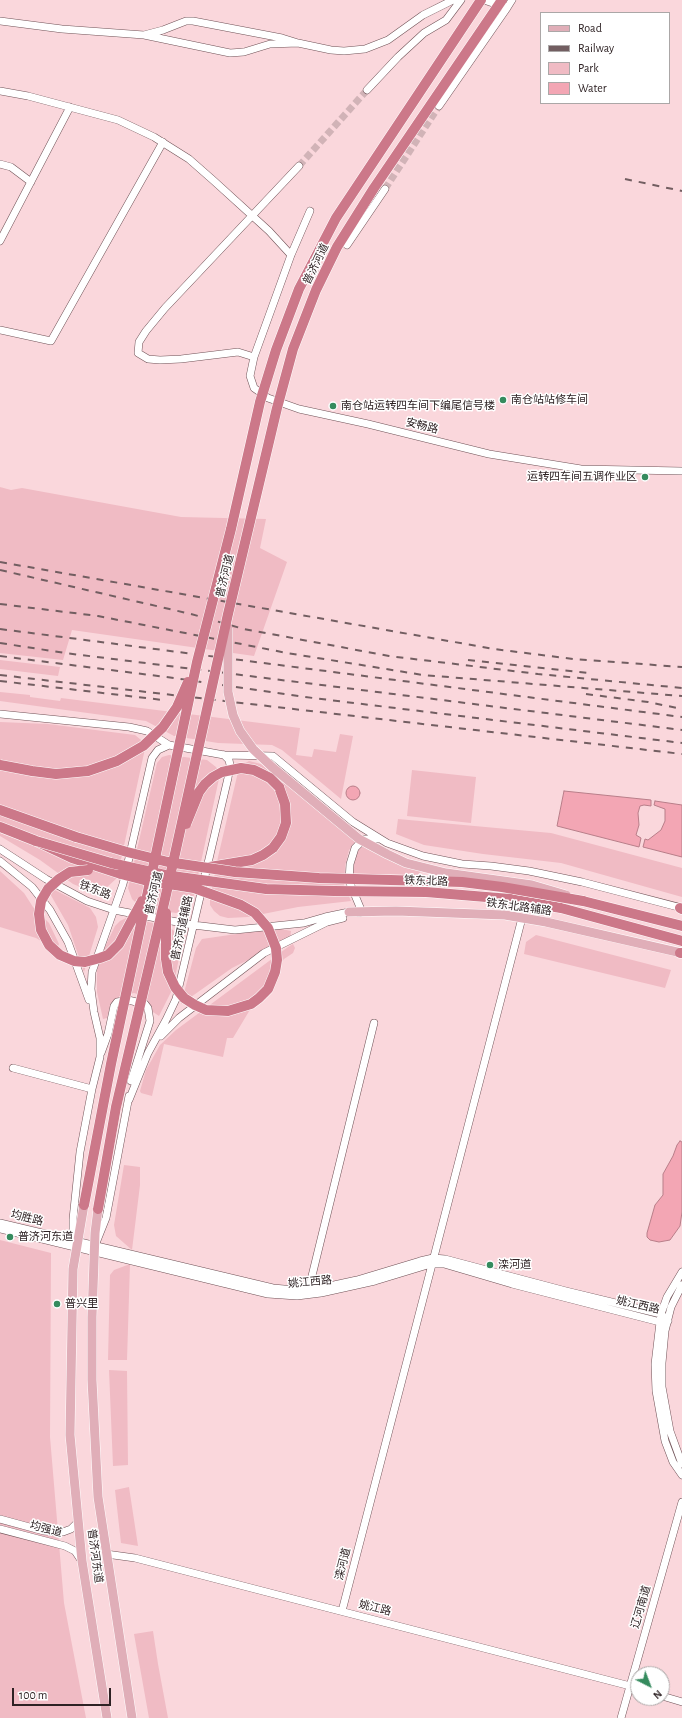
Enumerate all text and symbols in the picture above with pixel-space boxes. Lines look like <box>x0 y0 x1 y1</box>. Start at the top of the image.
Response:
legend <box>540 12 670 104</box>
text: Road <box>578 22 602 34</box>
text: Railway <box>578 42 614 54</box>
text: Park <box>578 62 599 74</box>
text: Water <box>578 82 607 94</box>
street label: 普济河道 <box>300 241 332 287</box>
place label: 南仓站站修车间 <box>511 393 588 407</box>
marker: 南仓站站修车间 <box>498 395 508 405</box>
place label: 南仓站运转四车间下编尾信号楼 <box>341 399 495 413</box>
marker: 南仓站运转四车间下编尾信号楼 <box>328 401 338 411</box>
street label: 安畅路 <box>404 416 440 436</box>
place label: 运转四车间五调作业区 <box>527 470 637 484</box>
marker: 运转四车间五调作业区 <box>640 472 650 482</box>
street label: 普济河道 <box>213 553 237 599</box>
street label: 普济河道 <box>143 870 165 916</box>
street label: 铁东北路 <box>404 874 448 888</box>
street label: 铁东路 <box>77 878 113 902</box>
street label: 普济河道辅路 <box>169 894 195 962</box>
street label: 铁东北路辅路 <box>485 896 553 918</box>
street label: 均胜路 <box>9 1208 45 1228</box>
place label: 普济河东道 <box>18 1230 73 1244</box>
marker: 普济河东道 <box>5 1232 15 1242</box>
place label: 滦河道 <box>498 1258 531 1272</box>
marker: 滦河道 <box>485 1260 495 1270</box>
street label: 姚江西路 <box>288 1274 332 1290</box>
street label: 姚江西路 <box>615 1294 661 1316</box>
place label: 普兴里 <box>65 1297 98 1311</box>
marker: 普兴里 <box>52 1299 62 1309</box>
street label: 均强道 <box>28 1518 64 1540</box>
street label: 普济河东道 <box>85 1528 105 1584</box>
street label: 滦河道 <box>333 1546 353 1582</box>
street label: 辽河南道 <box>629 1584 653 1630</box>
street label: 姚江路 <box>357 1598 393 1618</box>
north arrow <box>630 1666 670 1706</box>
scale bar <box>14 1680 113 1706</box>
text: N <box>651 1688 664 1701</box>
text: 100 m <box>19 1689 47 1701</box>

